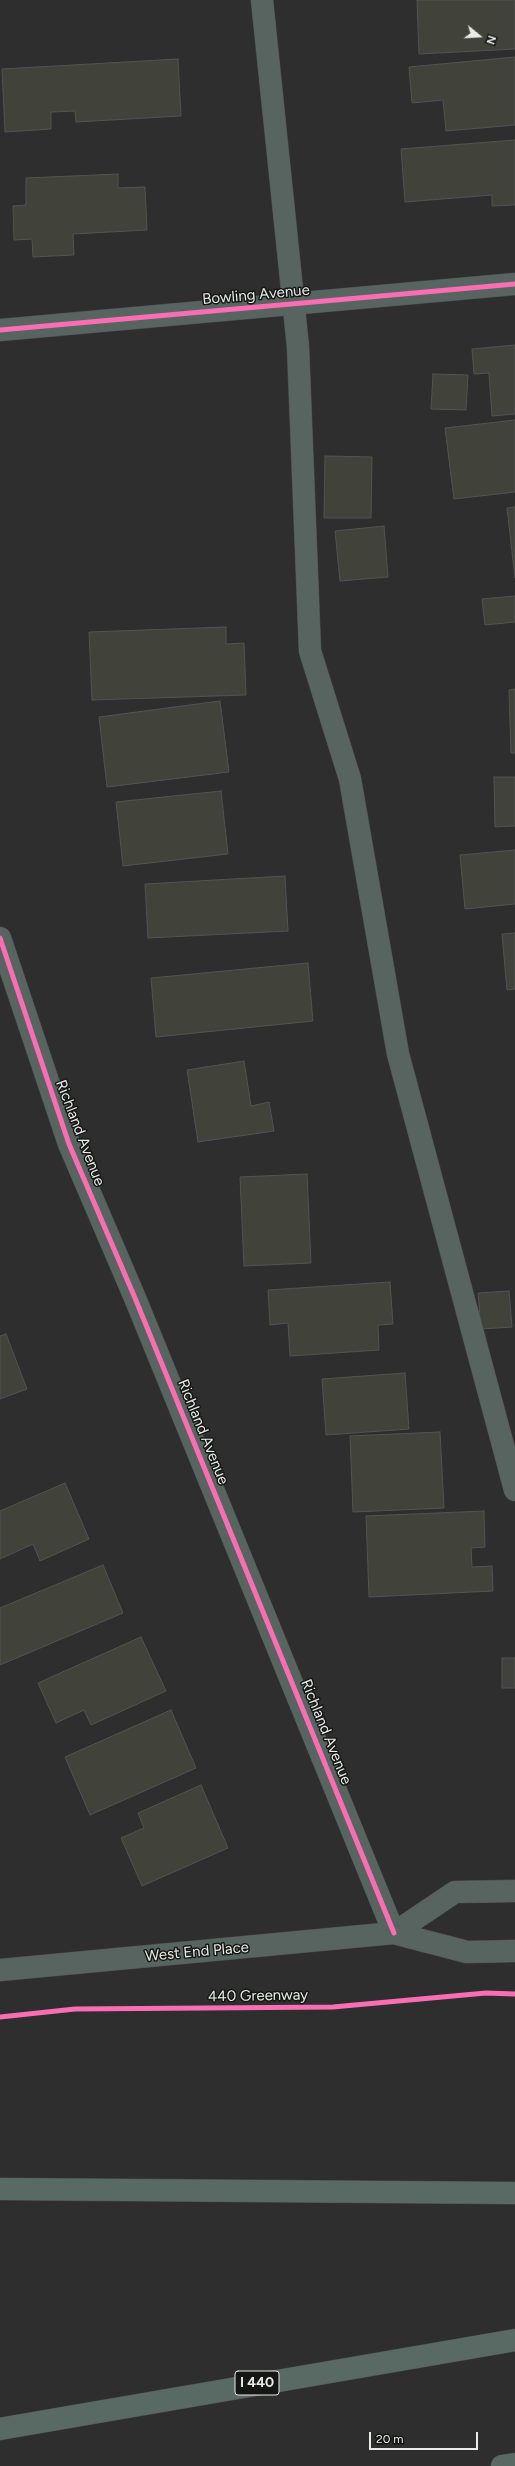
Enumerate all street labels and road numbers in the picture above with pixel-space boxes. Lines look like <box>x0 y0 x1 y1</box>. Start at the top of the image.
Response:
street label: Bowling Avenue <box>202 281 310 309</box>
street label: Richland Avenue <box>52 1078 108 1188</box>
street label: Richland Avenue <box>174 1377 232 1487</box>
street label: Richland Avenue <box>297 1677 355 1787</box>
street label: West End Place <box>144 1939 250 1965</box>
street label: 440 Greenway <box>208 1986 308 2006</box>
road number: I 440 <box>235 2371 279 2395</box>

